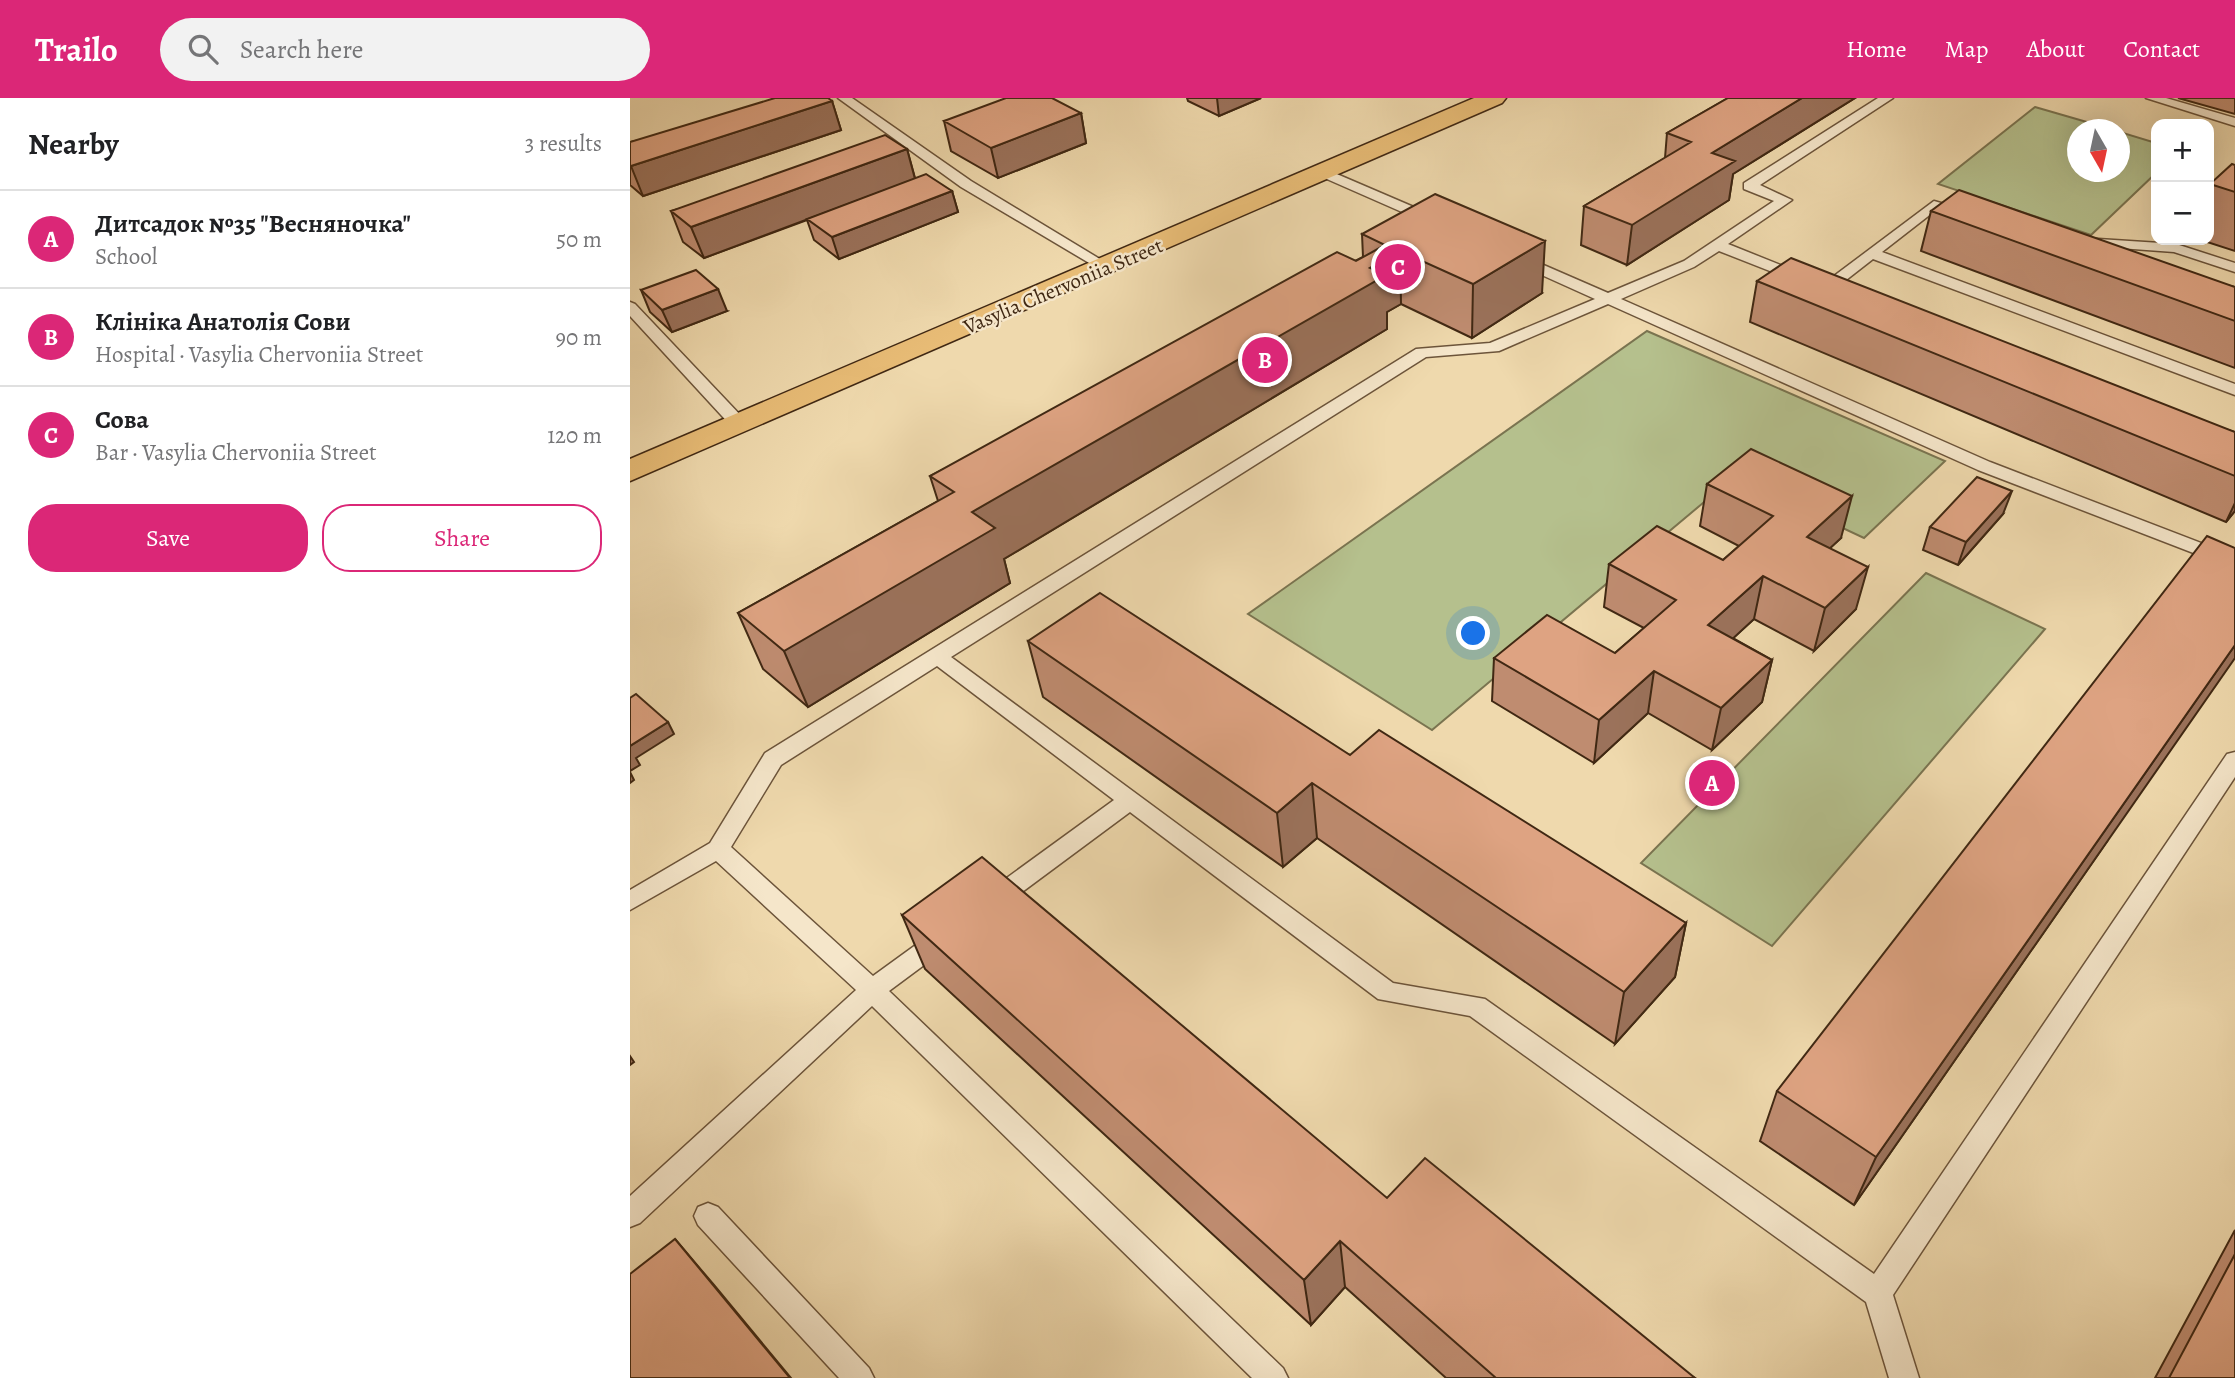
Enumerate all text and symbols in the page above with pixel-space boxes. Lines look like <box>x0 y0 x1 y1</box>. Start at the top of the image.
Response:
search box <box>160 18 650 81</box>
text: Trailo <box>35 27 118 72</box>
icon: search <box>184 30 222 68</box>
text: Search here <box>240 32 364 67</box>
text: Home <box>1846 33 1907 65</box>
text: Map <box>1945 33 1989 65</box>
text: About <box>2027 33 2085 65</box>
text: Contact <box>2123 33 2200 65</box>
north arrow <box>2067 119 2130 182</box>
map controls <box>2151 119 2214 245</box>
button: + <box>2151 119 2214 182</box>
text: Nearby <box>28 124 119 164</box>
text: 3 results <box>525 128 602 159</box>
button: − <box>2151 182 2214 245</box>
text: Дитсадок №35 "Весняночка" <box>95 206 411 241</box>
text: A <box>44 224 58 255</box>
text: 50 m <box>556 224 602 255</box>
street label: Vasylia Chervoniia Street <box>958 231 1167 341</box>
text: School <box>95 241 157 272</box>
pin: C <box>1375 241 1421 293</box>
text: Клініка Анатолія Сови <box>95 304 351 339</box>
text: B <box>44 322 58 353</box>
text: 90 m <box>556 322 602 353</box>
pin: B <box>1242 334 1288 386</box>
text: Hospital · Vasylia Chervoniia Street <box>95 339 423 370</box>
text: Сова <box>95 402 149 437</box>
text: C <box>44 420 58 451</box>
text: 120 m <box>547 420 602 451</box>
text: Bar · Vasylia Chervoniia Street <box>95 437 377 468</box>
button: Save <box>28 504 308 572</box>
button: Share <box>322 504 602 572</box>
your location <box>1456 616 1490 650</box>
pin: A <box>1689 757 1735 809</box>

